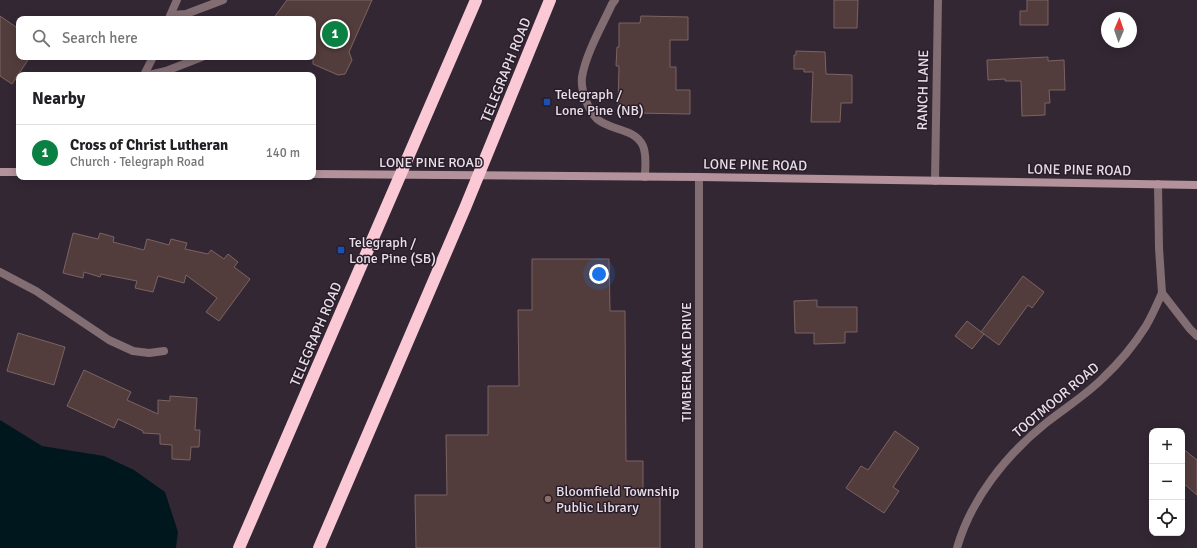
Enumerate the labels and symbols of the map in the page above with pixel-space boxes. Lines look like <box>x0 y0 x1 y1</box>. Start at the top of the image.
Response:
north arrow <box>1101 12 1137 48</box>
street label: TELEGRAPH ROAD <box>477 15 535 125</box>
pin: 1 <box>322 19 348 49</box>
street label: RANCH LANE <box>914 49 932 130</box>
place label: Telegraph / Lone Pine (NB) <box>555 86 644 119</box>
marker: Telegraph / Lone Pine (NB) <box>542 97 552 107</box>
street label: LONE PINE ROAD <box>379 154 483 171</box>
street label: LONE PINE ROAD <box>703 156 807 174</box>
street label: LONE PINE ROAD <box>1027 161 1131 179</box>
place label: Telegraph / Lone Pine (SB) <box>349 234 436 267</box>
marker: Telegraph / Lone Pine (SB) <box>336 245 346 255</box>
your location <box>589 264 609 284</box>
street label: TELEGRAPH ROAD <box>286 280 346 388</box>
street label: TIMBERLAKE DRIVE <box>678 302 695 422</box>
street label: TOOTMOOR ROAD <box>1009 359 1103 441</box>
place label: Bloomfield Township Public Library <box>556 483 679 516</box>
marker: Bloomfield Township Public Library <box>543 494 553 504</box>

